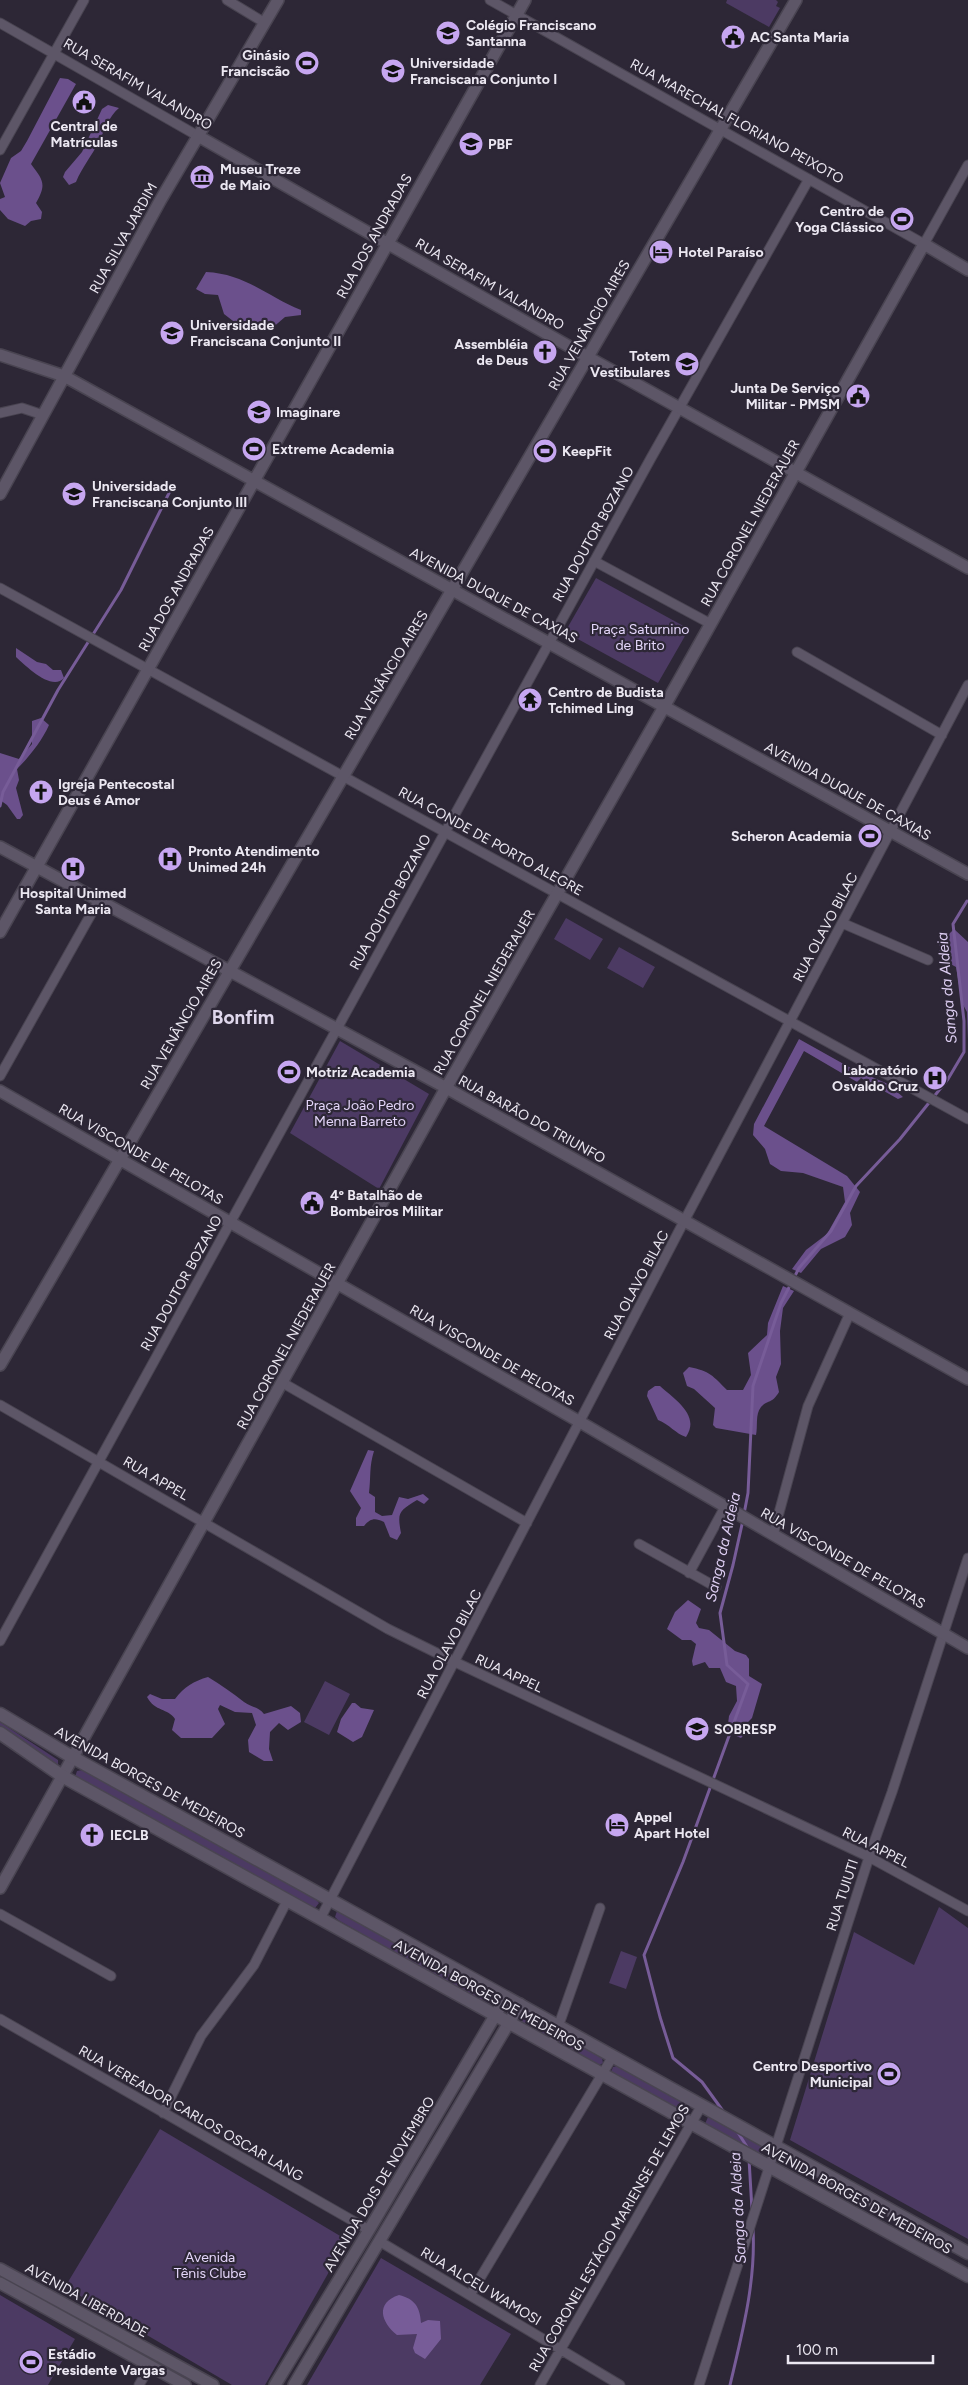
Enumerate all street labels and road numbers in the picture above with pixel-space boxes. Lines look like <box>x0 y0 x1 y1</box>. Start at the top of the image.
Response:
street label: RUA SERAFIM VALANDRO <box>60 35 215 134</box>
street label: RUA MARECHAL FLORIANO PEIXOTO <box>627 55 847 187</box>
street label: RUA DOS ANDRADAS <box>333 171 416 302</box>
street label: RUA SILVA JARDIM <box>86 180 161 297</box>
street label: RUA SERAFIM VALANDRO <box>412 235 567 334</box>
street label: RUA VENÂNCIO AIRES <box>545 257 634 394</box>
street label: RUA CORONEL NIEDERAUER <box>697 437 804 610</box>
street label: RUA DOUTOR BOZANO <box>549 463 638 605</box>
street label: RUA DOS ANDRADAS <box>135 524 218 655</box>
street label: AVENIDA DUQUE DE CAXIAS <box>407 544 581 647</box>
street label: RUA VENÂNCIO AIRES <box>341 608 432 743</box>
street label: AVENIDA DUQUE DE CAXIAS <box>762 739 934 844</box>
street label: RUA CONDE DE PORTO ALEGRE <box>395 783 586 899</box>
street label: RUA DOUTOR BOZANO <box>346 831 435 973</box>
street label: RUA OLAVO BILAC <box>789 870 861 985</box>
street label: RUA CORONEL NIEDERAUER <box>430 906 539 1078</box>
street label: RUA VENÂNCIO AIRES <box>137 956 226 1093</box>
street label: RUA BARÃO DO TRIUNFO <box>455 1072 608 1167</box>
street label: RUA VISCONDE DE PELOTAS <box>55 1100 226 1209</box>
street label: RUA DOUTOR BOZANO <box>137 1212 226 1354</box>
street label: RUA OLAVO BILAC <box>600 1228 672 1343</box>
street label: RUA CORONEL NIEDERAUER <box>233 1260 340 1433</box>
street label: RUA VISCONDE DE PELOTAS <box>406 1301 577 1410</box>
street label: RUA APPEL <box>120 1453 192 1504</box>
street label: RUA VISCONDE DE PELOTAS <box>757 1504 928 1613</box>
street label: RUA OLAVO BILAC <box>413 1587 485 1702</box>
street label: RUA APPEL <box>472 1650 546 1697</box>
street label: AVENIDA BORGES DE MEDEIROS <box>52 1723 248 1842</box>
street label: RUA APPEL <box>839 1823 913 1872</box>
street label: RUA TUIUTI <box>823 1857 862 1933</box>
street label: AVENIDA BORGES DE MEDEIROS <box>391 1936 587 2055</box>
street label: RUA VEREADOR CARLOS OSCAR LANG <box>75 2042 306 2185</box>
street label: AVENIDA DOIS DE NOVEMBRO <box>320 2093 439 2275</box>
street label: RUA CORONEL ESTÁCIO MARIENSE DE LEMOS <box>526 2102 693 2375</box>
street label: AVENIDA BORGES DE MEDEIROS <box>759 2139 955 2258</box>
street label: RUA ALCEU WAMOSI <box>417 2244 544 2329</box>
street label: AVENIDA LIBERDADE <box>22 2260 151 2341</box>

